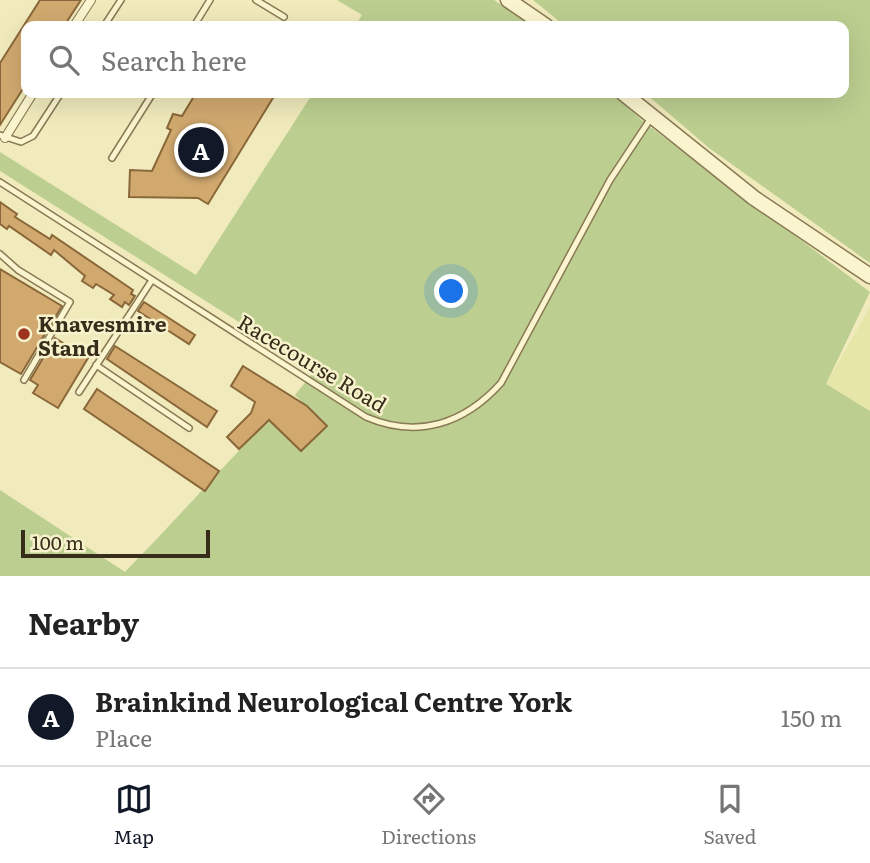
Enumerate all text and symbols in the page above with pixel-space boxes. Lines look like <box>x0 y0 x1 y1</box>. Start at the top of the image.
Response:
search box <box>21 21 849 98</box>
text: Search here <box>101 40 247 79</box>
icon: search <box>45 41 83 79</box>
pin: A <box>178 124 224 176</box>
your location <box>434 274 468 308</box>
street label: Racecourse Road <box>233 305 393 419</box>
place label: Knavesmire Stand <box>38 307 167 362</box>
marker: Knavesmire Stand <box>16 326 32 342</box>
scale bar <box>21 527 210 559</box>
text: 100 m <box>32 528 84 556</box>
text: Nearby <box>28 600 139 644</box>
text: Brainkind Neurological Centre York <box>95 681 572 720</box>
text: A <box>42 700 60 734</box>
text: 150 m <box>781 700 842 734</box>
text: Place <box>95 720 152 754</box>
tab: Map <box>114 780 154 850</box>
tab: Directions <box>381 780 476 850</box>
tab: Saved <box>703 780 756 850</box>

